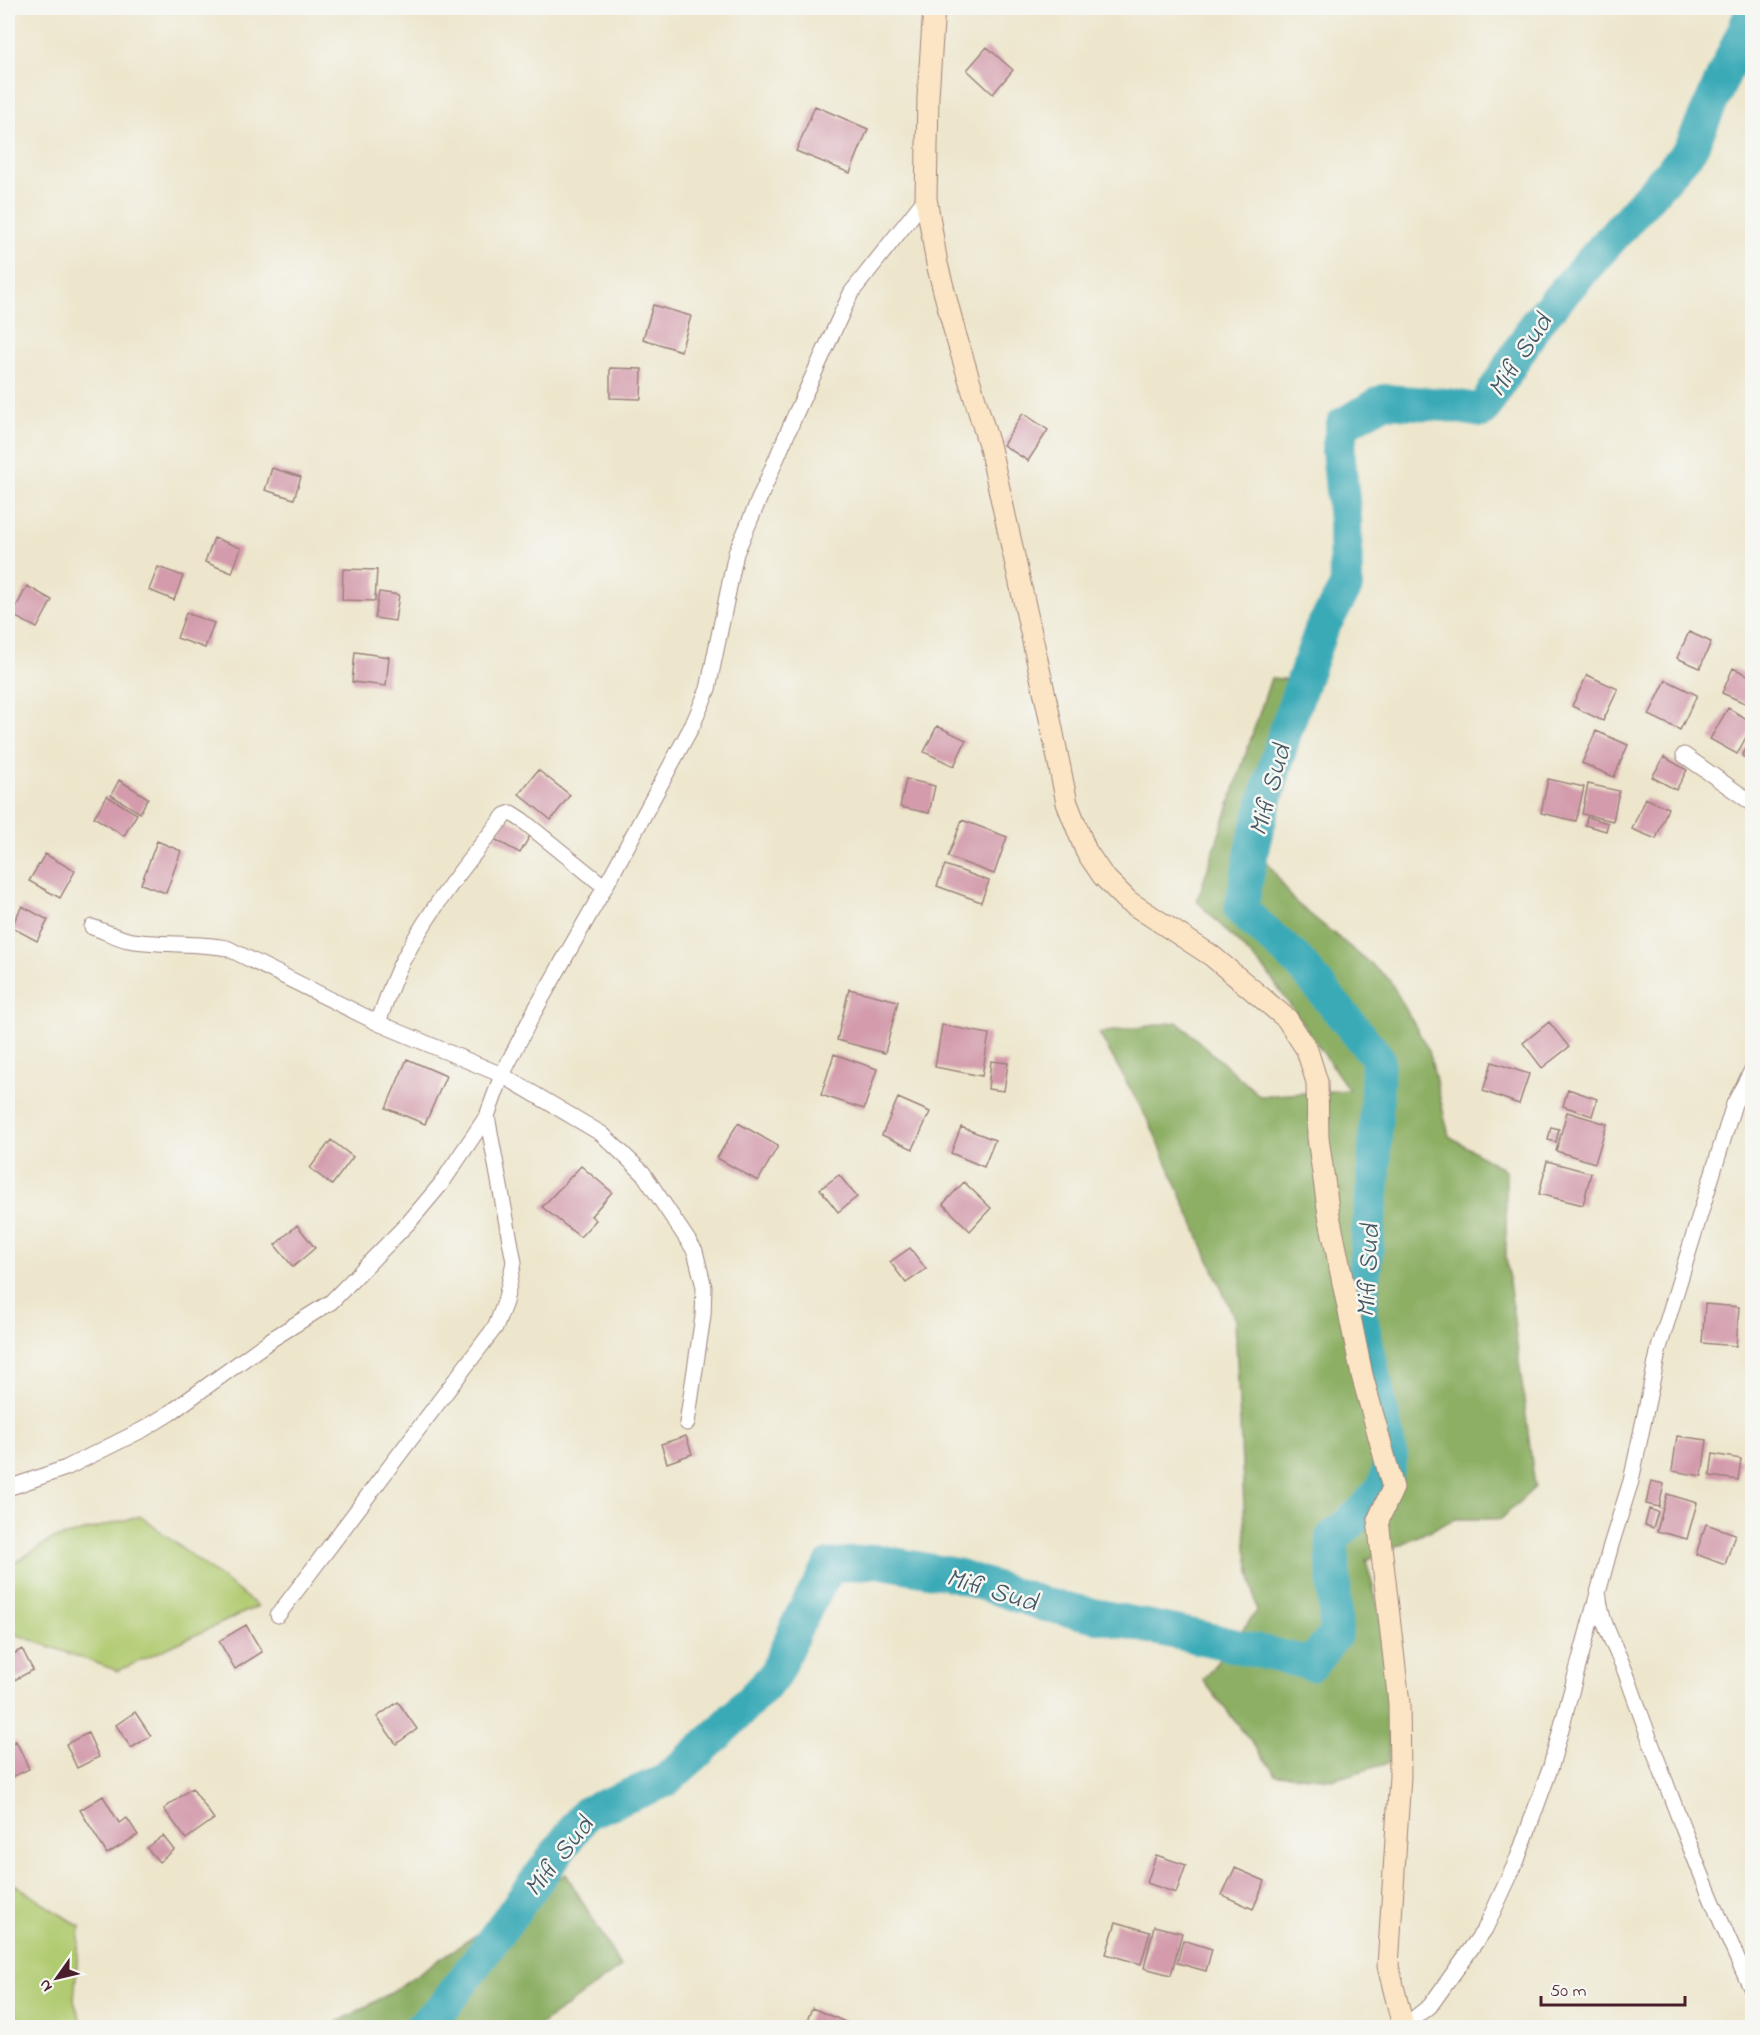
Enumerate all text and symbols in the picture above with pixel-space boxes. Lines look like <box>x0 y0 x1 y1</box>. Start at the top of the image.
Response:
water label: Mifi Sud <box>1479 305 1564 406</box>
water label: Mifi Sud <box>1240 739 1304 841</box>
water label: Mifi Sud <box>1348 1222 1392 1319</box>
water label: Mifi Sud <box>941 1559 1043 1624</box>
water label: Mifi Sud <box>515 1808 606 1906</box>
north arrow <box>27 1948 87 2008</box>
scale bar <box>1541 1969 1685 2007</box>
text: N <box>33 1974 59 1996</box>
text: 50 m <box>1550 1979 1587 2005</box>

